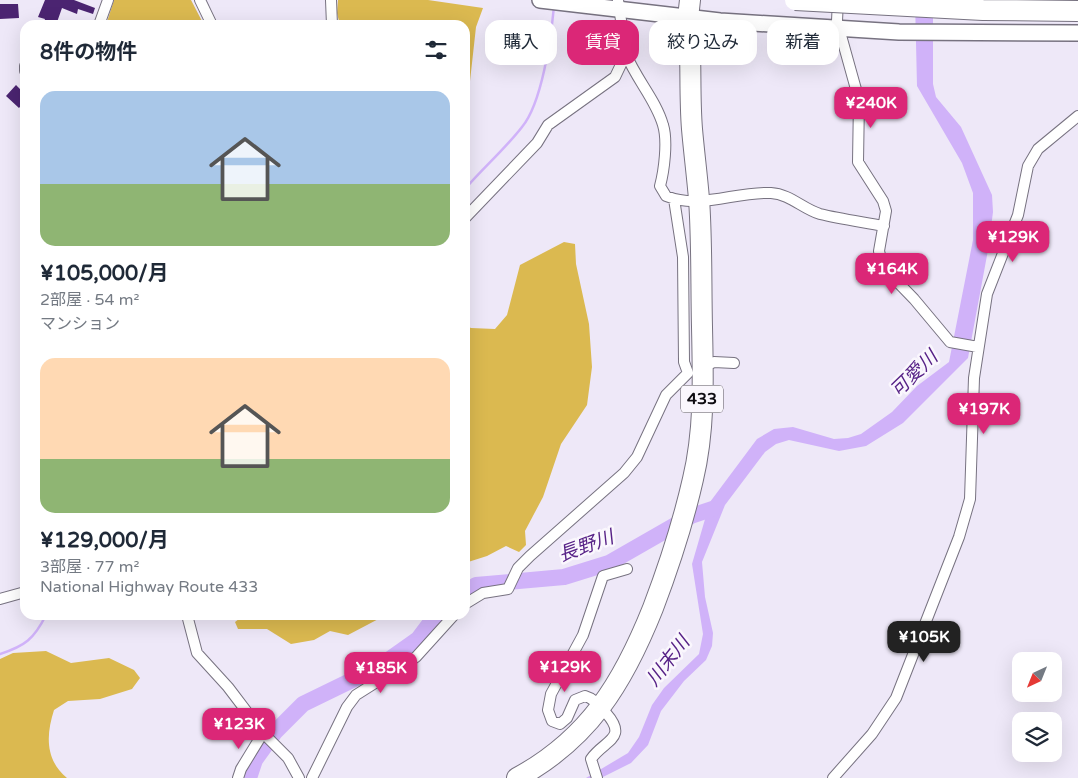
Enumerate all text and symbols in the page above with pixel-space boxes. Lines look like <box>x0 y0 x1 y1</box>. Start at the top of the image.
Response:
chip: 購入 <box>485 20 557 65</box>
chip: 賃貸 <box>567 20 639 65</box>
chip: 絞り込み <box>649 20 757 65</box>
chip: 新着 <box>767 20 839 65</box>
icon: filters <box>422 36 450 64</box>
text: 8件の物件 <box>40 40 137 65</box>
pin: ¥240K <box>836 86 906 129</box>
text: ¥240K <box>845 93 897 113</box>
icon: home <box>200 124 290 214</box>
pin: ¥129K <box>978 220 1048 263</box>
text: ¥129K <box>987 227 1039 247</box>
pin: ¥164K <box>857 252 927 295</box>
text: ¥164K <box>866 259 918 279</box>
text: ¥105,000/月 <box>40 261 169 286</box>
text: 2部屋 · 54 m² <box>40 290 139 310</box>
text: マンション <box>40 314 120 334</box>
water label: 可愛川 <box>886 345 944 402</box>
road number: 433 <box>681 386 723 412</box>
icon: home <box>200 391 290 481</box>
pin: ¥197K <box>949 392 1019 435</box>
text: ¥197K <box>958 399 1010 419</box>
water label: 長野川 <box>555 525 618 566</box>
text: ¥129,000/月 <box>40 528 169 553</box>
text: 3部屋 · 77 m² <box>40 557 139 577</box>
text: National Highway Route 433 <box>40 577 258 597</box>
pin: ¥105K <box>889 620 959 663</box>
text: ¥105K <box>898 627 950 647</box>
water label: 川末川 <box>642 630 695 690</box>
pin: ¥129K <box>530 650 600 693</box>
pin: ¥185K <box>346 652 416 694</box>
north arrow <box>1012 652 1062 702</box>
map controls <box>1012 652 1062 762</box>
text: ¥129K <box>539 657 591 677</box>
text: ¥185K <box>355 658 407 678</box>
pin: ¥123K <box>204 708 274 750</box>
button: layers <box>1012 712 1062 762</box>
text: ¥123K <box>213 714 265 734</box>

